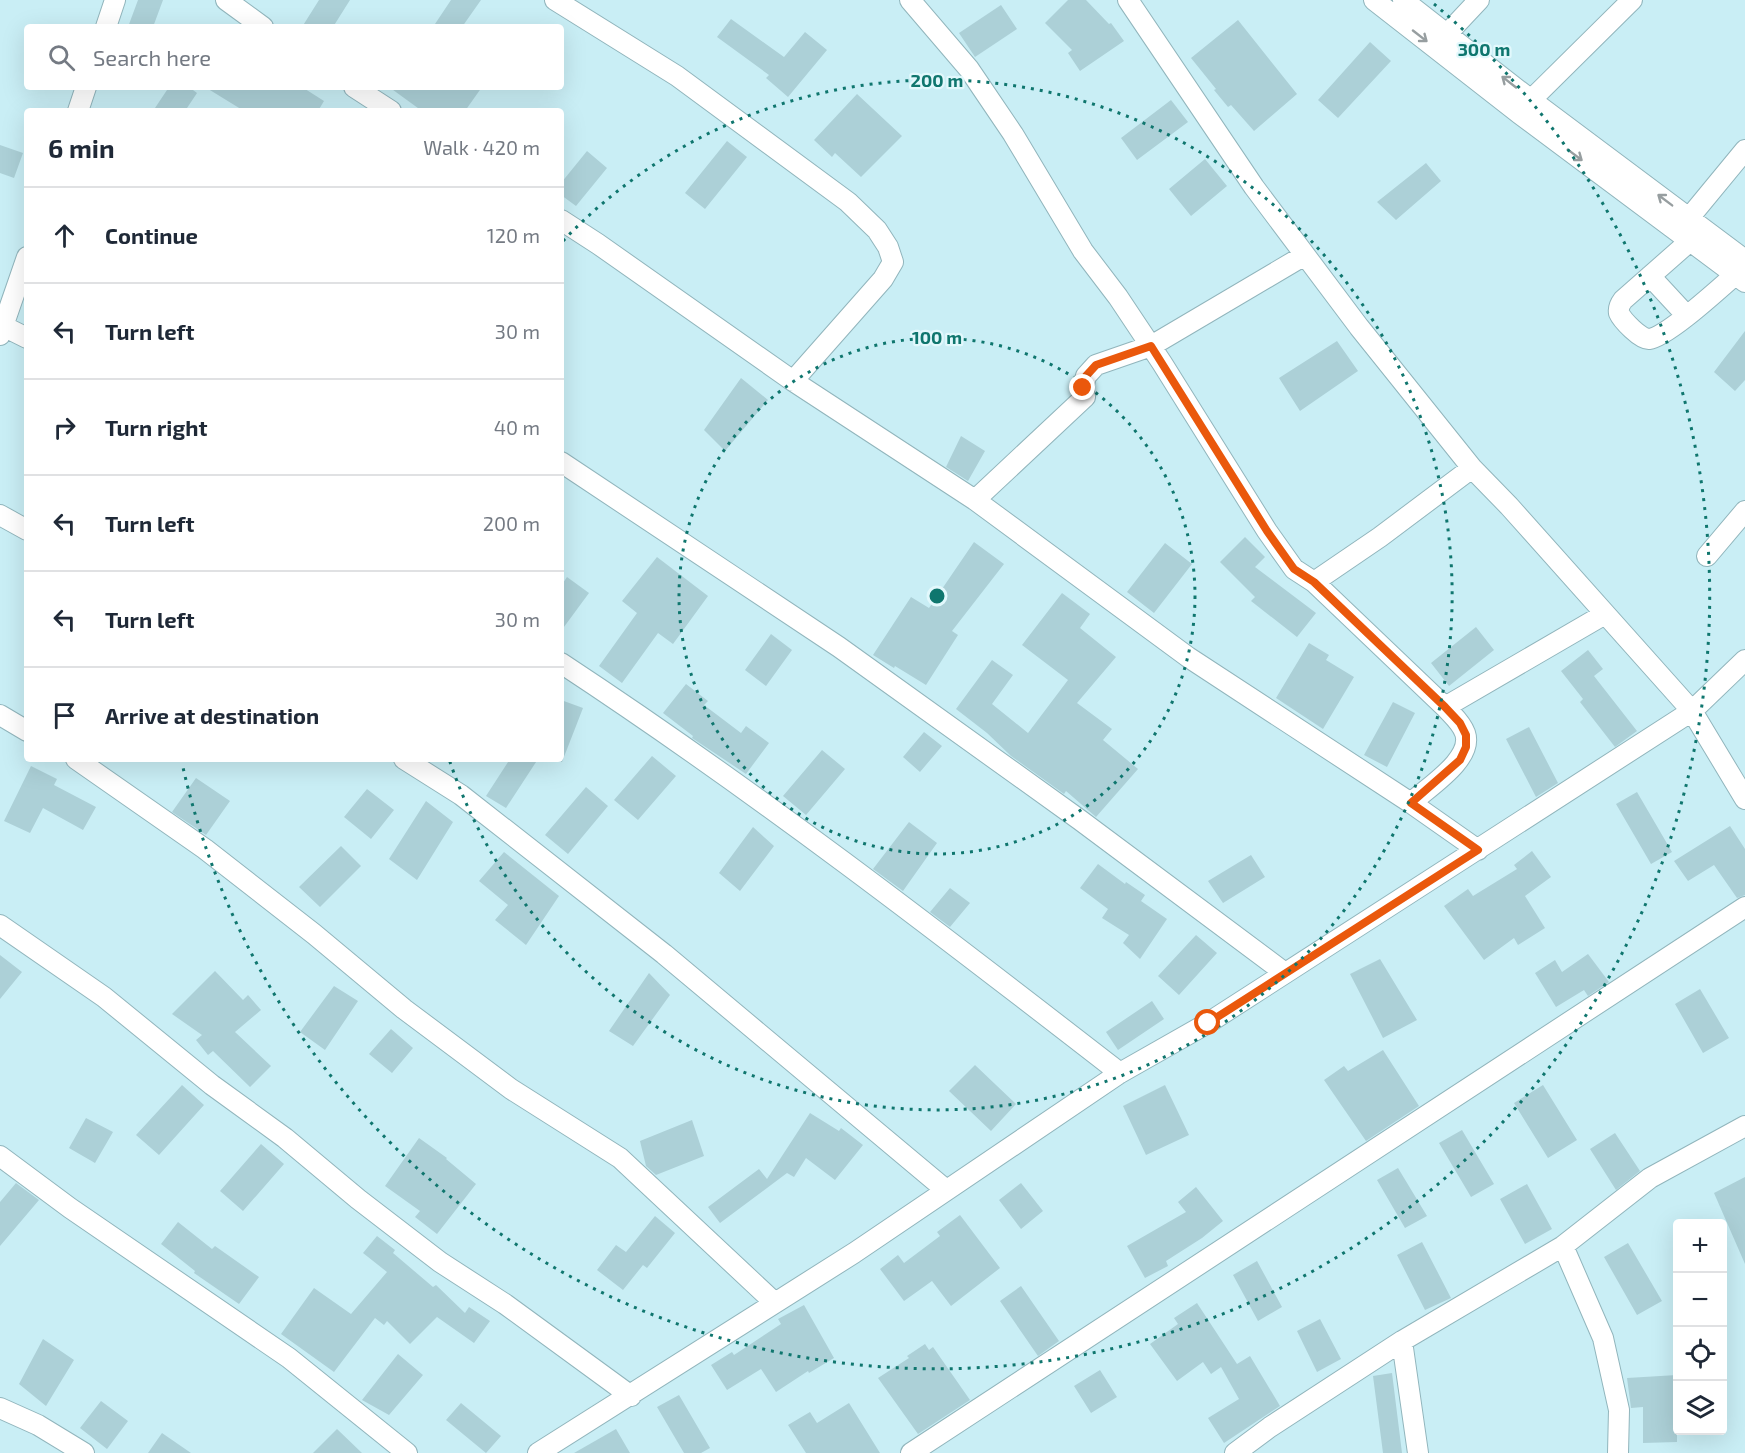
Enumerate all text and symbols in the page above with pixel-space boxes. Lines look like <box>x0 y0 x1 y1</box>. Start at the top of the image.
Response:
search box <box>24 24 564 90</box>
one-way arrow <box>1412 29 1428 42</box>
text: 300 m <box>1458 38 1510 60</box>
icon: search <box>45 41 78 74</box>
text: Search here <box>93 44 211 70</box>
text: 200 m <box>911 69 963 91</box>
one-way arrow <box>1501 76 1517 89</box>
text: 6 min <box>48 132 115 163</box>
text: Walk · 420 m <box>423 135 540 159</box>
one-way arrow <box>1566 148 1582 161</box>
one-way arrow <box>1657 193 1673 206</box>
icon: ahead <box>48 219 81 252</box>
text: Continue <box>105 222 198 248</box>
text: 120 m <box>487 223 540 247</box>
icon: left <box>48 315 81 348</box>
text: Turn left <box>105 318 194 344</box>
text: 30 m <box>495 319 540 343</box>
text: 100 m <box>912 326 962 348</box>
route end <box>1069 374 1095 400</box>
icon: right <box>48 411 81 444</box>
text: Turn right <box>105 414 207 440</box>
text: 40 m <box>494 415 540 439</box>
icon: left <box>48 507 81 540</box>
text: Turn left <box>105 510 194 536</box>
text: 200 m <box>483 511 540 535</box>
centre of rings <box>927 586 947 606</box>
icon: left <box>48 603 81 636</box>
text: Turn left <box>105 606 194 632</box>
text: 30 m <box>495 607 540 631</box>
icon: arrive <box>48 699 81 732</box>
text: Arrive at destination <box>105 702 319 728</box>
route start <box>1194 1009 1220 1035</box>
map controls <box>1673 1219 1727 1435</box>
button: + <box>1673 1219 1727 1273</box>
button: − <box>1673 1273 1727 1327</box>
button: locate <box>1673 1327 1727 1381</box>
button: layers <box>1673 1381 1727 1435</box>

